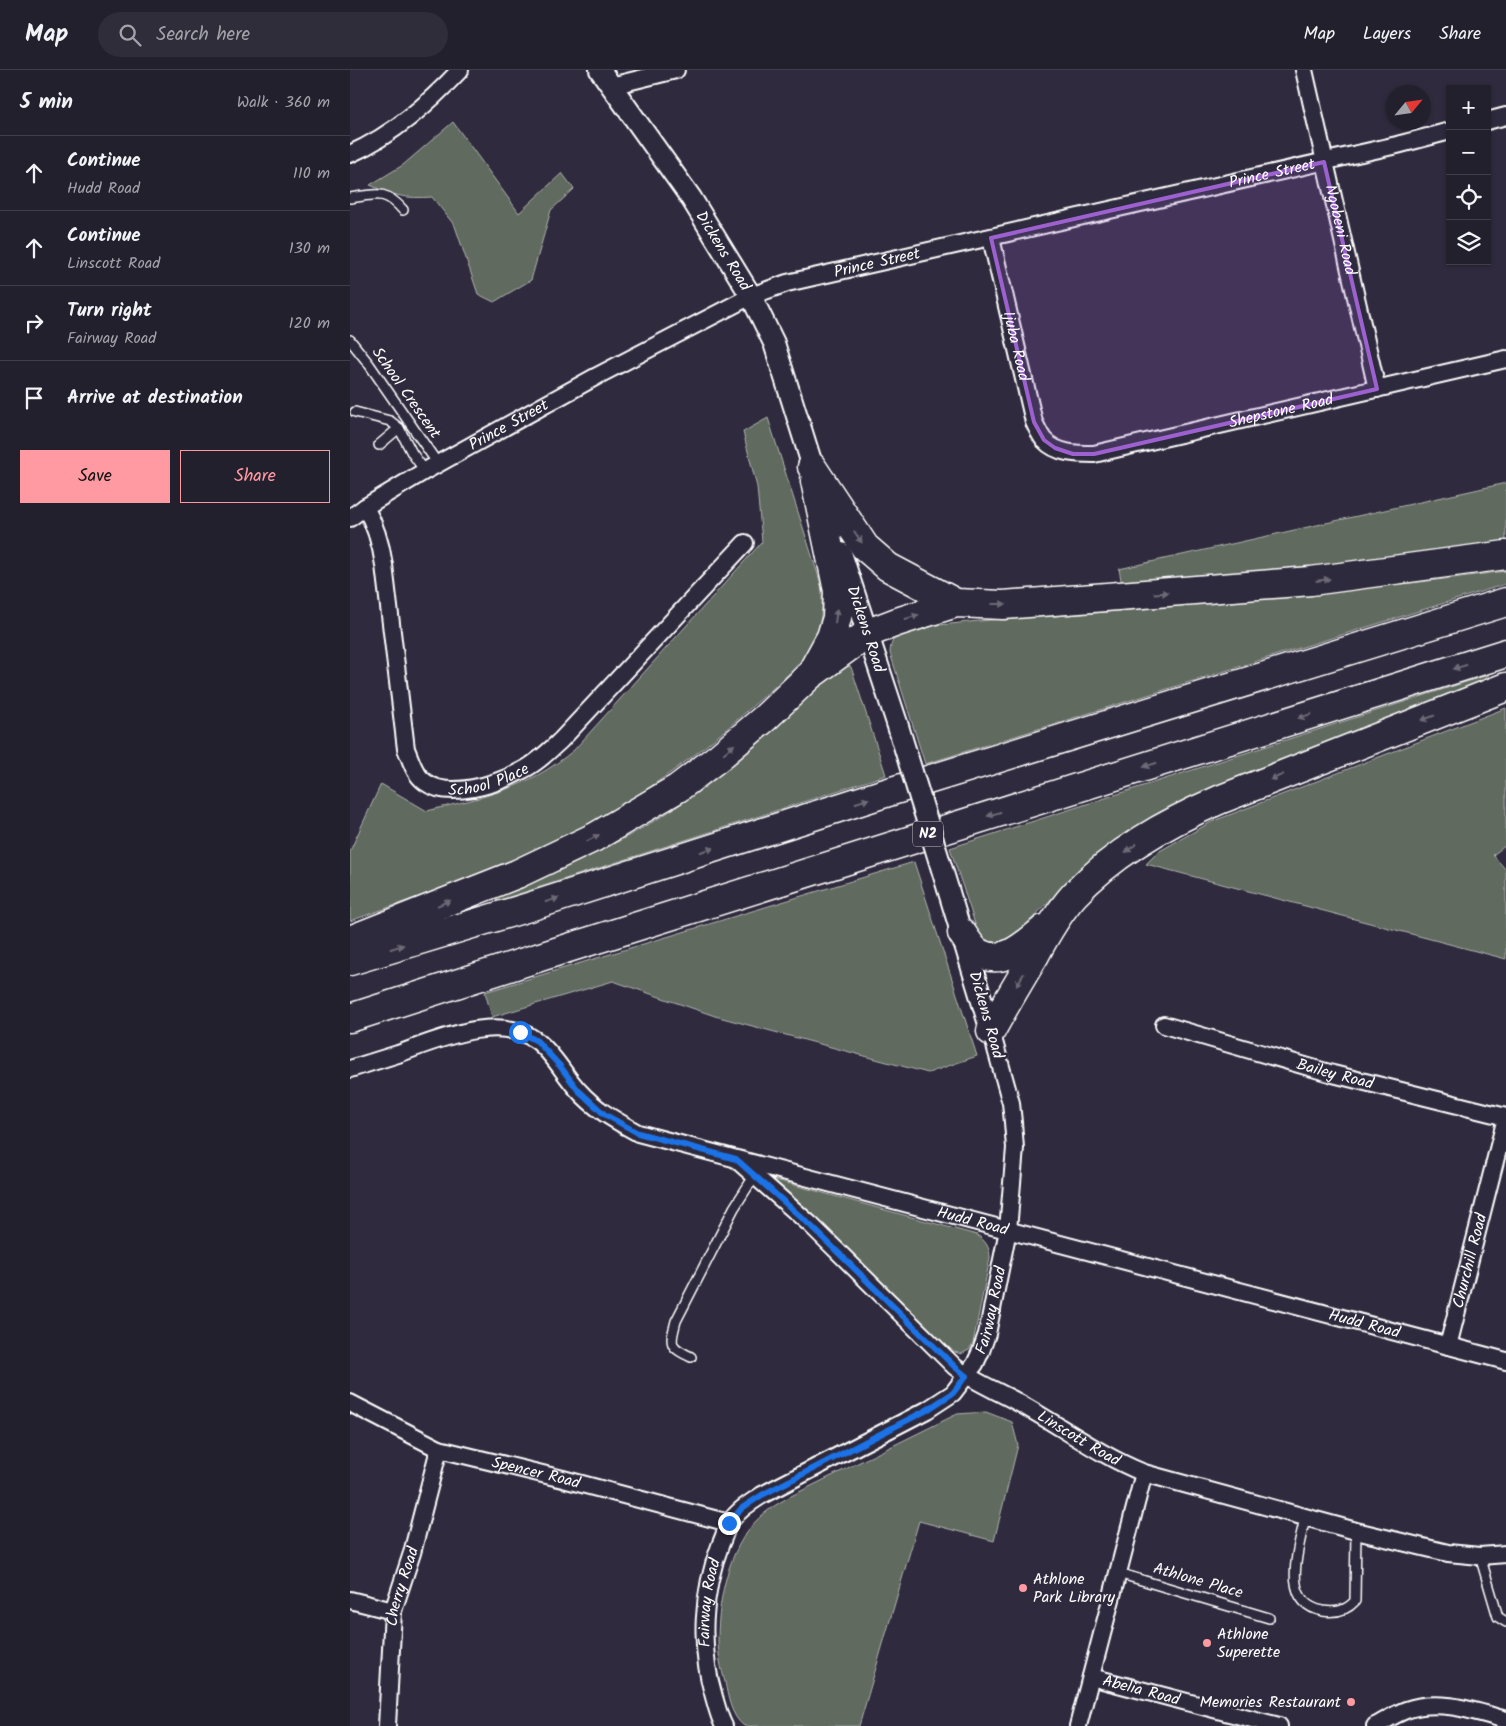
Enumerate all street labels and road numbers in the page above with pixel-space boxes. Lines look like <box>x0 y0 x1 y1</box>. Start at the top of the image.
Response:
street label: Prince Street <box>1226 151 1318 195</box>
street label: Ngobeni Road <box>1318 182 1363 279</box>
street label: Dickens Road <box>689 206 758 297</box>
street label: Prince Street <box>831 241 923 285</box>
street label: Ijuba Road <box>996 309 1037 385</box>
street label: School Crescent <box>365 342 447 445</box>
street label: Shepstone Road <box>1226 387 1337 435</box>
street label: Prince Street <box>464 392 554 457</box>
street label: Dickens Road <box>840 582 892 677</box>
street label: School Place <box>448 756 534 803</box>
road number: N2 <box>913 822 943 846</box>
street label: Dickens Road <box>962 968 1011 1063</box>
street label: Bailey Road <box>1294 1052 1377 1096</box>
street label: Hudd Road <box>934 1200 1012 1243</box>
street label: Churchill Road <box>1446 1210 1494 1311</box>
street label: Fairway Road <box>968 1263 1013 1358</box>
street label: Hudd Road <box>1326 1302 1404 1345</box>
street label: Linscott Road <box>1032 1404 1126 1473</box>
street label: Spencer Road <box>489 1450 584 1496</box>
street label: Cherry Road <box>380 1543 426 1627</box>
street label: Fairway Road <box>692 1555 728 1648</box>
street label: Athlone Place <box>1150 1556 1246 1606</box>
street label: Abelia Road <box>1100 1668 1184 1712</box>

